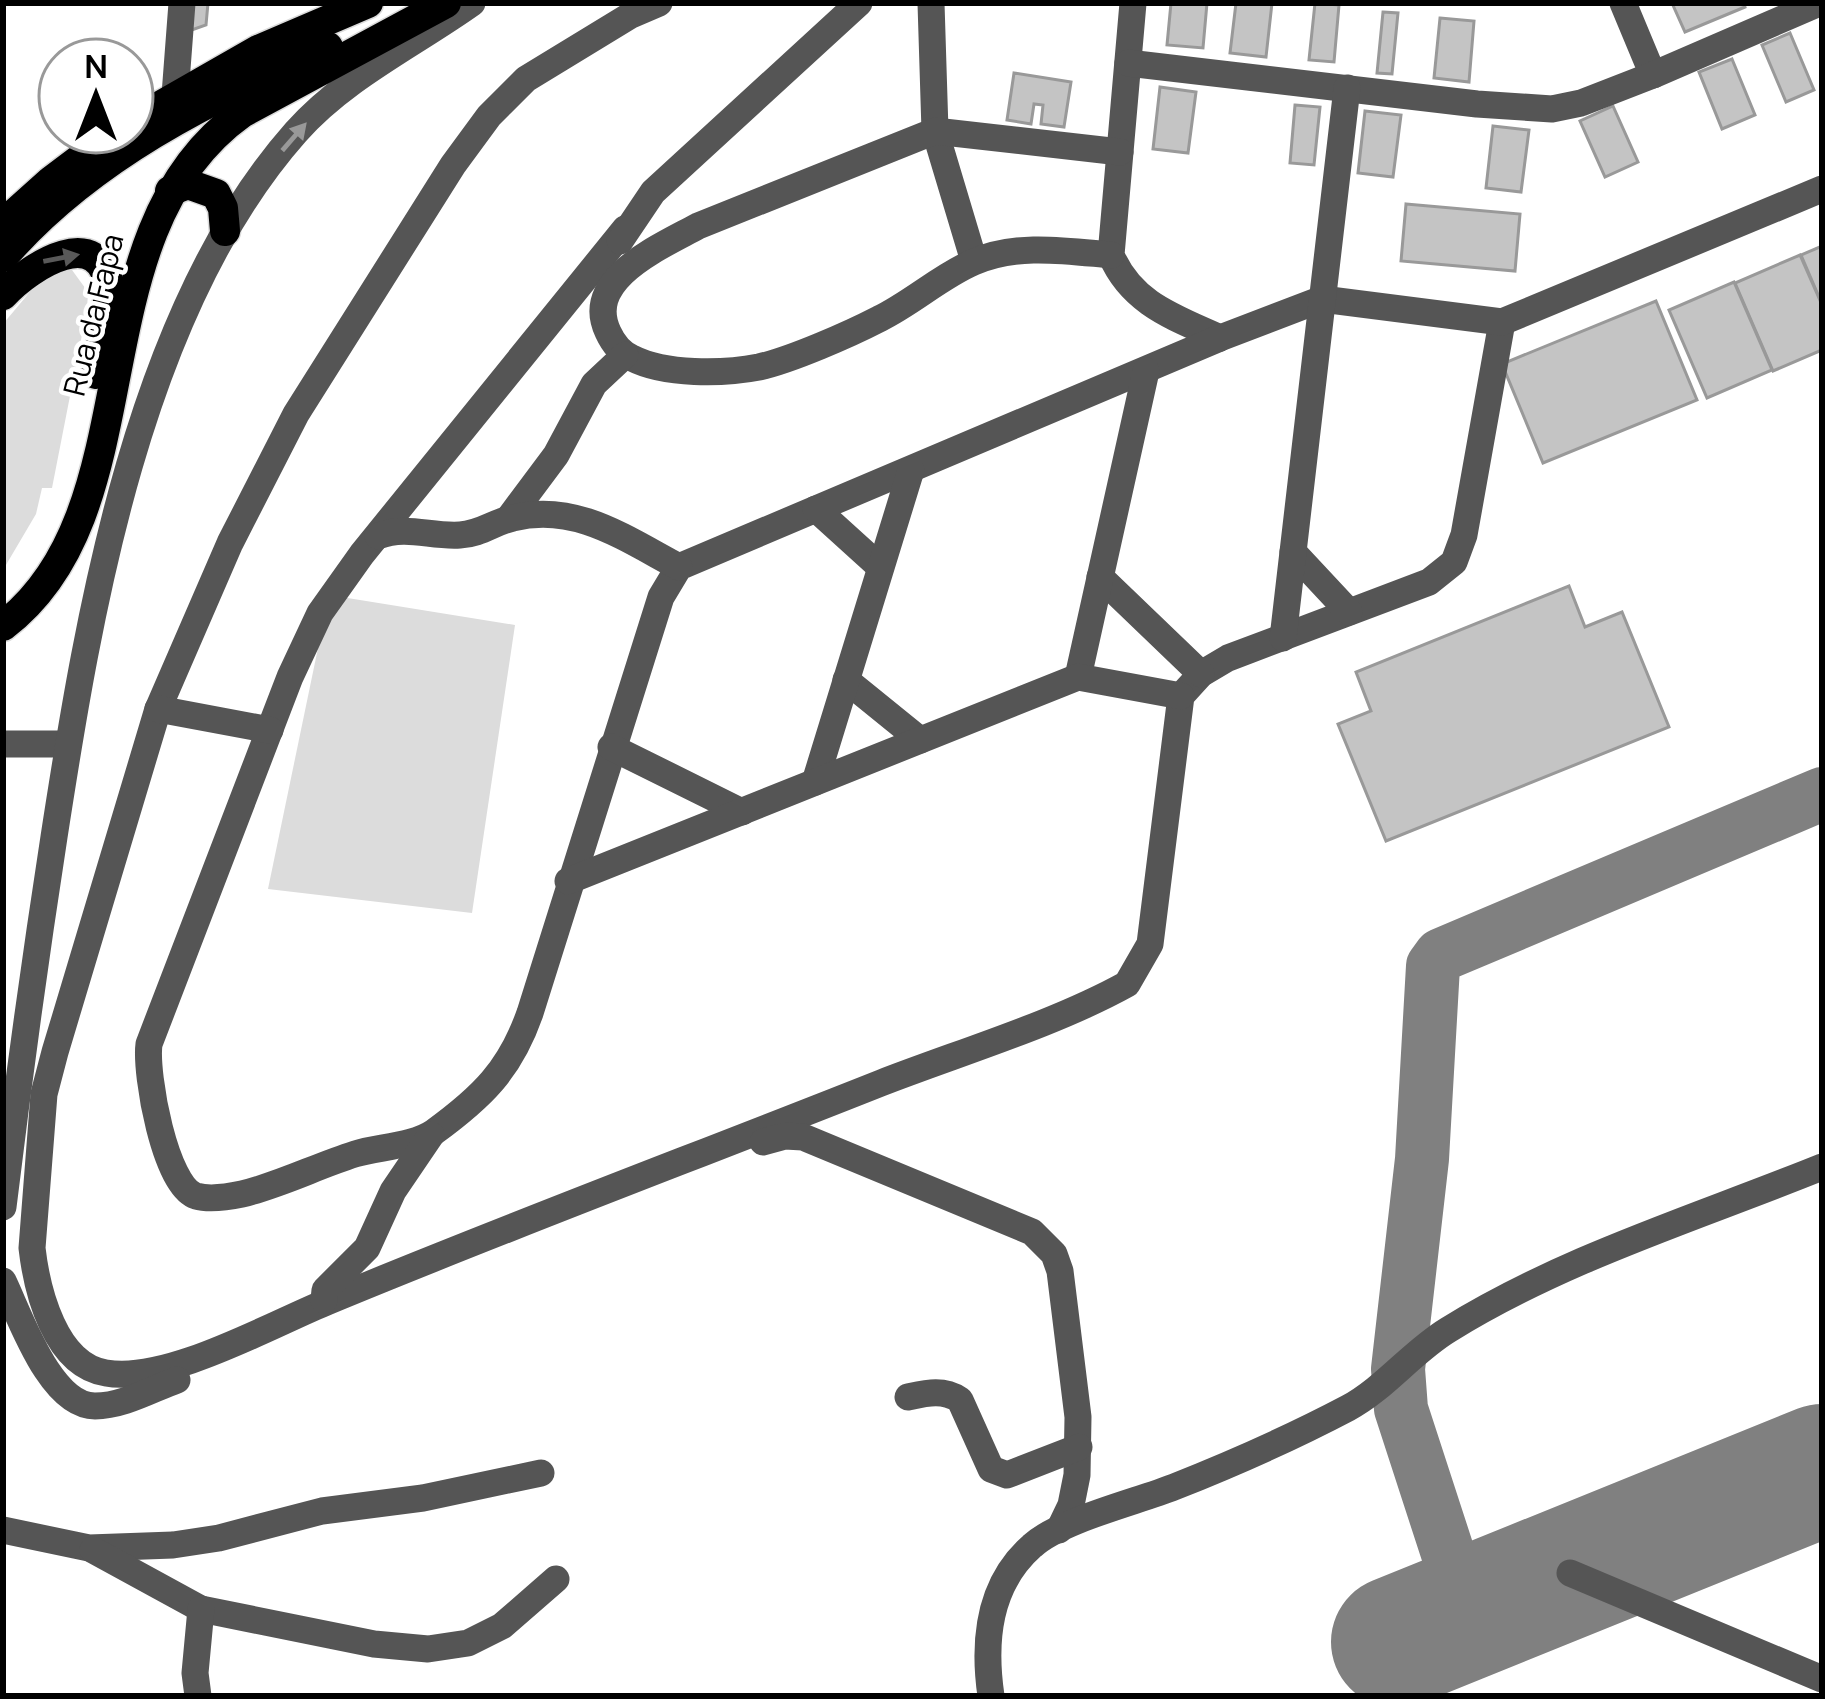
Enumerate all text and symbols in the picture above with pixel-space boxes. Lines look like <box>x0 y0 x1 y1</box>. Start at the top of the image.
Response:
north arrow <box>36 36 156 156</box>
text: N <box>84 43 108 88</box>
one-way arrow <box>280 122 307 152</box>
street label: Rua da Fapa <box>53 229 132 400</box>
one-way arrow <box>43 248 80 267</box>

